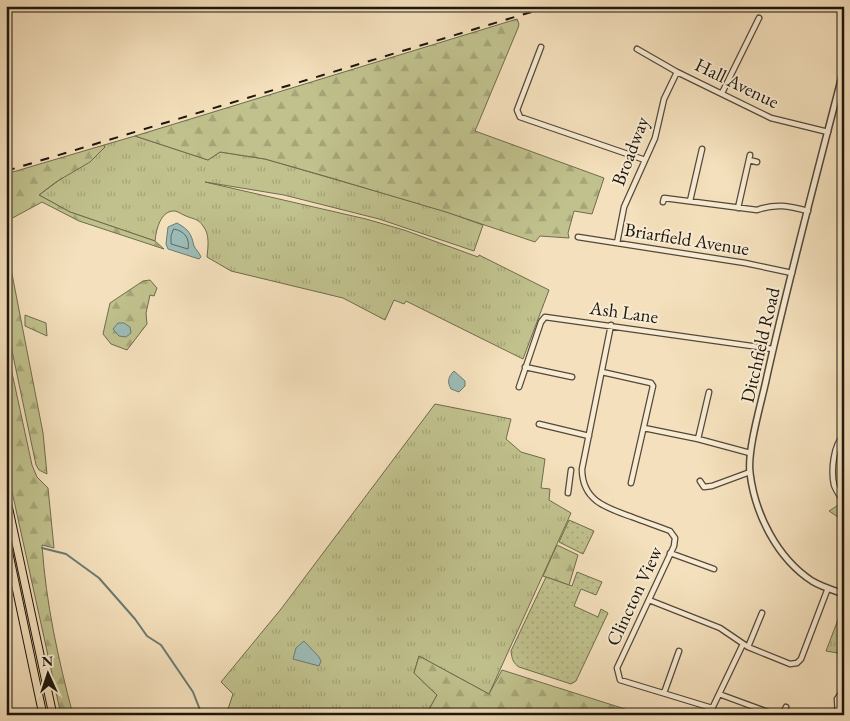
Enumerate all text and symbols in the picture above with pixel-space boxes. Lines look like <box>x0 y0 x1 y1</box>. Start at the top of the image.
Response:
street label: Hall Avenue <box>691 52 783 114</box>
street label: Broadway <box>605 112 655 189</box>
street label: Briarfield Avenue <box>623 217 751 261</box>
street label: Ditchfield Road <box>735 285 785 405</box>
street label: Ash Lane <box>587 295 660 329</box>
street label: Clincton View <box>600 541 668 650</box>
north arrow <box>22 648 72 698</box>
text: N <box>41 652 54 670</box>

